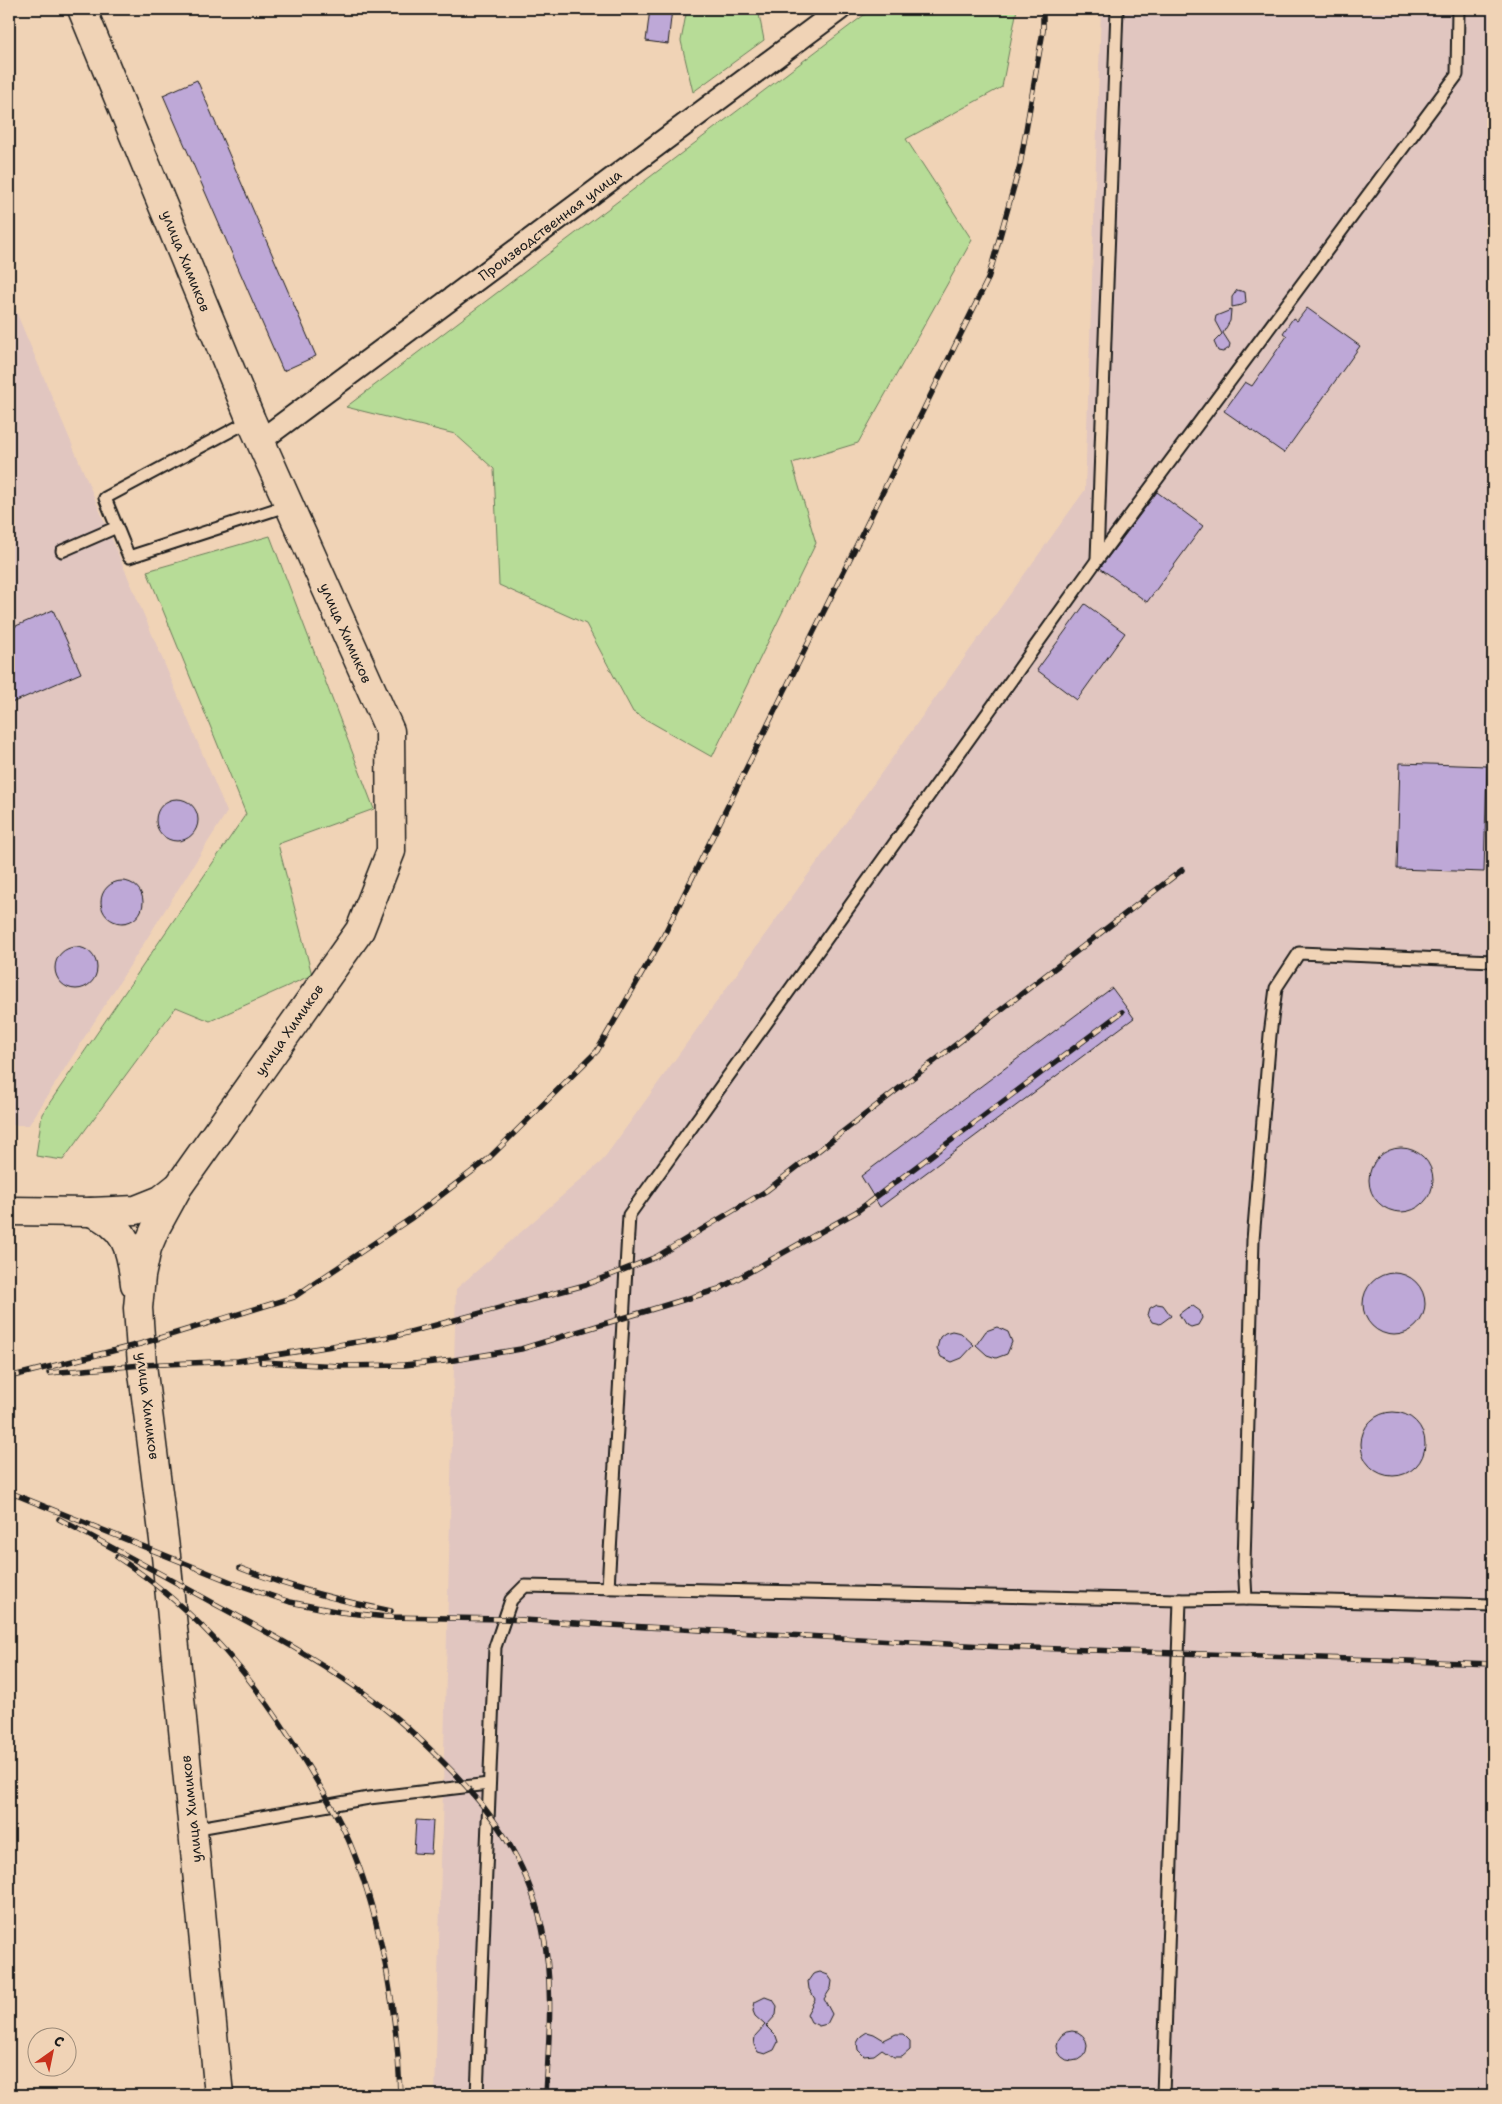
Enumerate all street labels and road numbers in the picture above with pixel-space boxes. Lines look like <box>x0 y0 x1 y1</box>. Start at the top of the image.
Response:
street label: Производственная улица <box>475 165 625 285</box>
street label: улица Химиков <box>157 208 215 314</box>
street label: улица Химиков <box>316 580 376 686</box>
street label: улица Химиков <box>251 981 327 1079</box>
street label: улица Химиков <box>132 1351 164 1461</box>
street label: улица Химиков <box>176 1754 206 1864</box>

